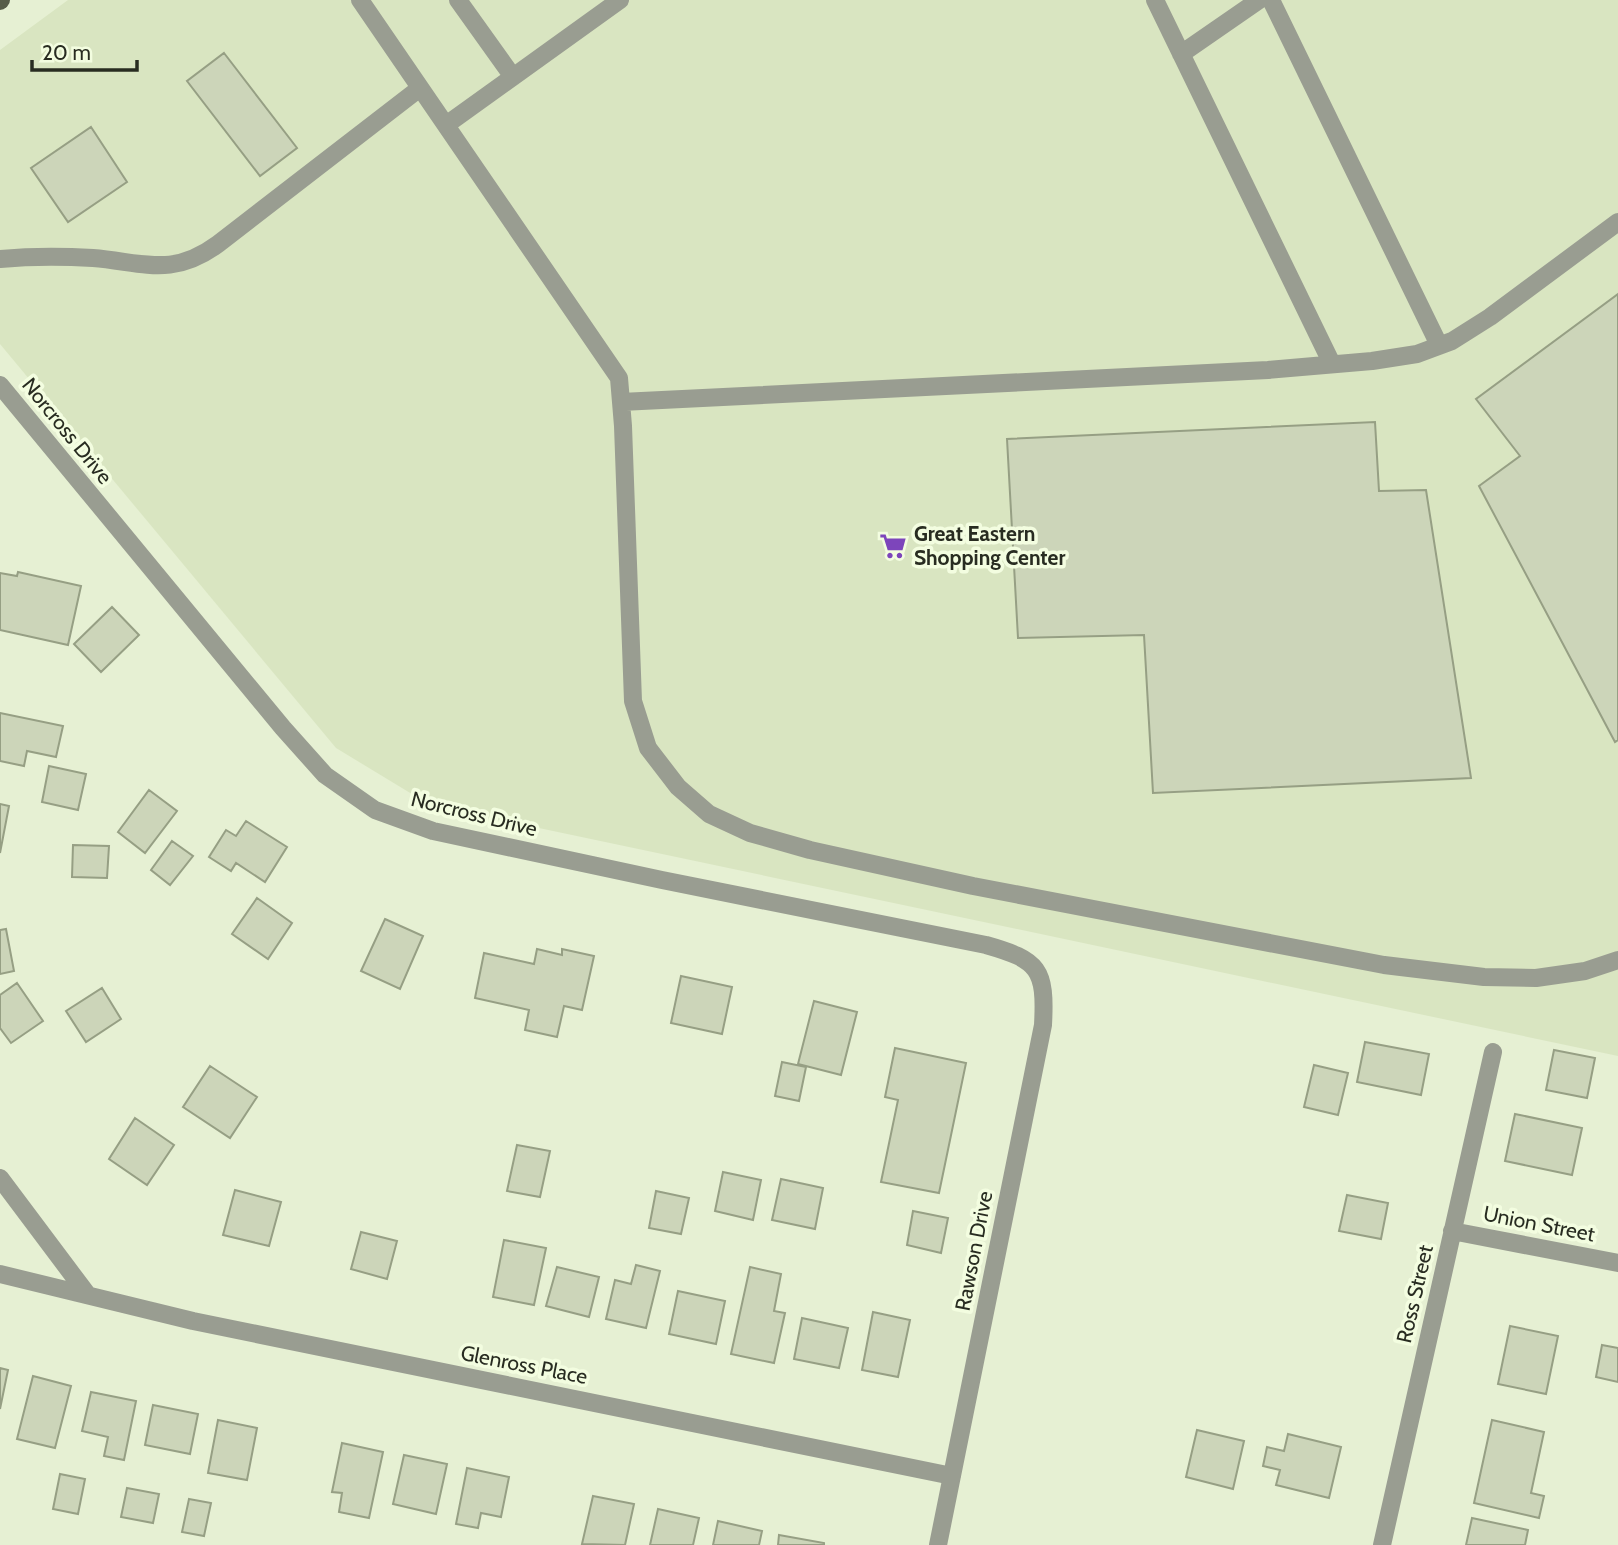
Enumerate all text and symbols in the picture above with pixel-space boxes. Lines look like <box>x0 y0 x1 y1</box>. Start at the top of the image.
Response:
scale bar <box>32 28 136 72</box>
text: 20 m <box>42 40 91 65</box>
street label: Norcross Drive <box>17 373 118 489</box>
place label: Great Eastern Shopping Center <box>914 521 1065 570</box>
supermarket icon: Great Eastern Shopping Center <box>878 531 908 561</box>
street label: Norcross Drive <box>408 786 540 841</box>
street label: Rawson Drive <box>950 1189 997 1313</box>
street label: Union Street <box>1481 1200 1597 1247</box>
street label: Ross Street <box>1391 1242 1438 1345</box>
street label: Glenross Place <box>459 1340 590 1389</box>

